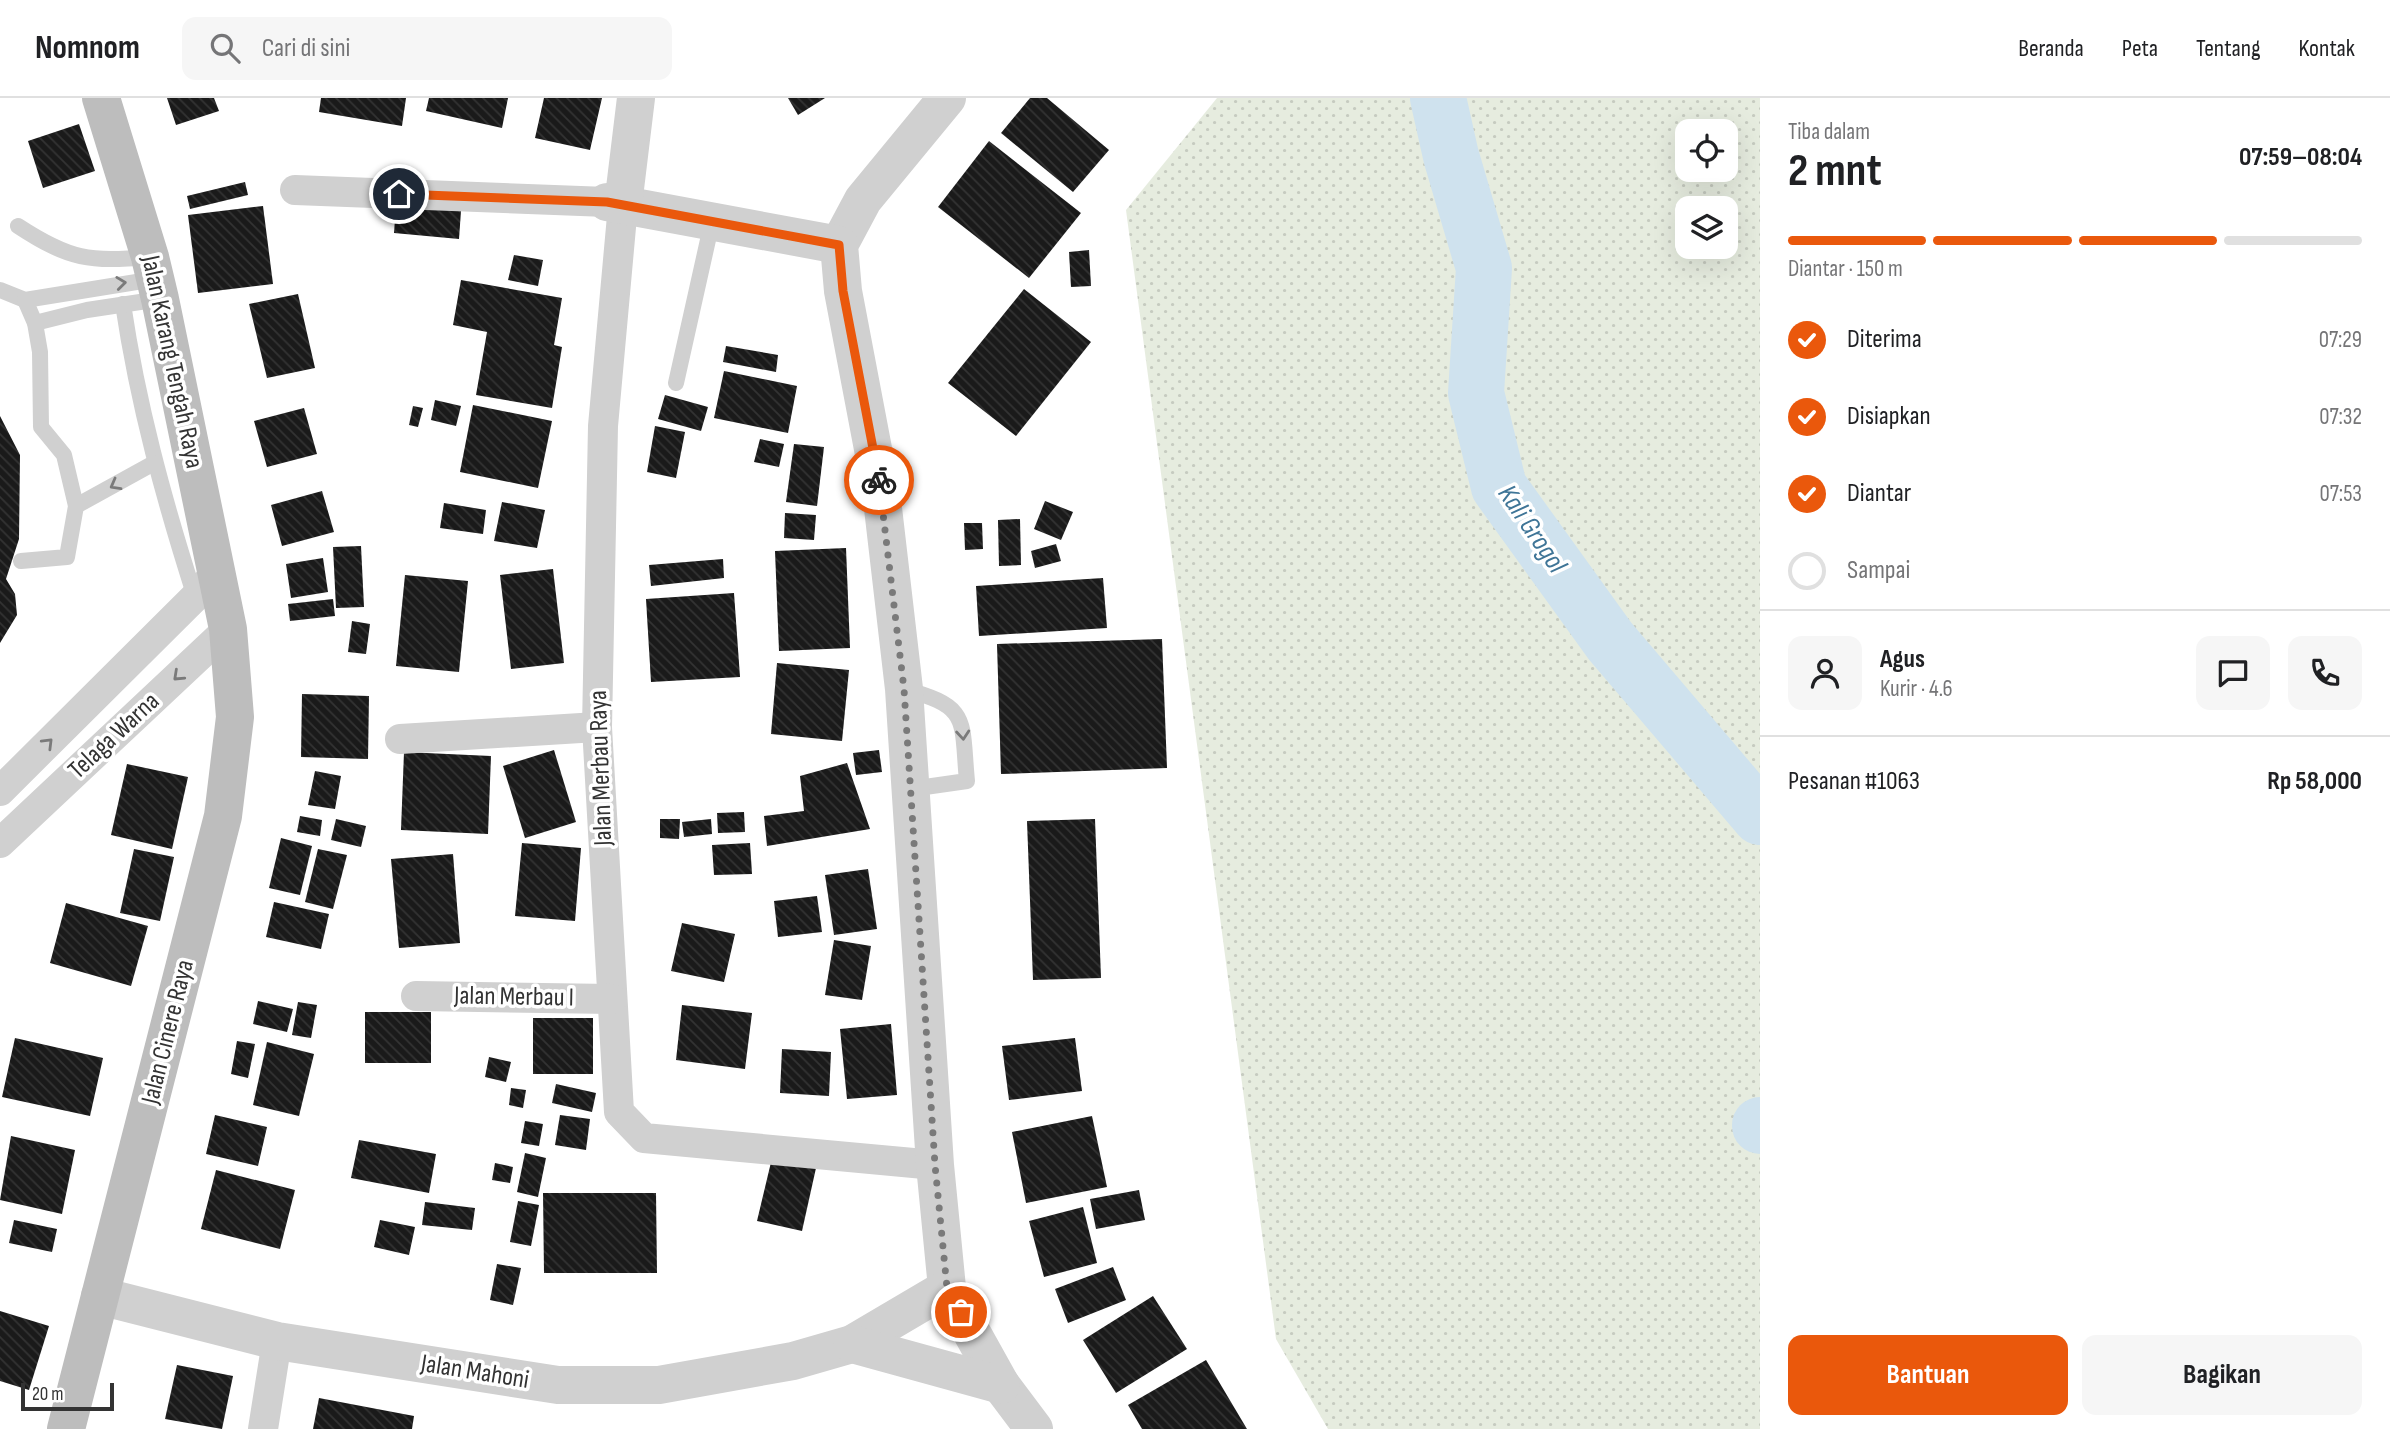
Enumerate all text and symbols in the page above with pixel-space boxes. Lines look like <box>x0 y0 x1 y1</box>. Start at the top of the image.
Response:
search box <box>182 17 672 80</box>
text: Nomnom <box>35 28 140 68</box>
icon: search <box>206 29 244 67</box>
text: Cari di sini <box>262 33 350 64</box>
text: Beranda <box>2018 34 2084 63</box>
text: Peta <box>2122 34 2158 63</box>
text: Tentang <box>2196 34 2261 63</box>
text: Kontak <box>2299 34 2355 63</box>
text: Tiba dalam <box>1788 118 1870 146</box>
map controls <box>1675 119 1738 259</box>
button: locate <box>1675 119 1738 182</box>
text: 07:59–08:04 <box>2239 142 2362 173</box>
text: 2 mnt <box>1788 144 1882 199</box>
pin <box>369 164 429 224</box>
icon: home <box>380 175 418 213</box>
button: layers <box>1675 196 1738 259</box>
street label: Jalan Karang Tengah Raya <box>134 252 210 471</box>
text: Diantar · 150 m <box>1788 255 1903 283</box>
one-way arrow <box>115 276 127 291</box>
icon: check <box>1788 321 1826 359</box>
text: Diterima <box>1847 324 1922 355</box>
text: 07:29 <box>2319 326 2362 354</box>
icon: check <box>1788 398 1826 436</box>
text: Disiapkan <box>1847 401 1931 432</box>
text: 07:32 <box>2319 403 2362 431</box>
courier <box>844 445 914 515</box>
icon: bike <box>860 461 898 499</box>
icon: check <box>1788 475 1826 513</box>
one-way arrow <box>110 477 123 490</box>
text: Diantar <box>1847 478 1911 509</box>
water label: Kali Grogol <box>1491 479 1574 580</box>
text: 07:53 <box>2320 480 2362 508</box>
text: Sampai <box>1847 555 1910 586</box>
button: person <box>1788 636 1862 710</box>
button: chat <box>2196 636 2270 710</box>
button: phone <box>2288 636 2362 710</box>
text: Agus <box>1880 644 1925 675</box>
one-way arrow <box>173 667 186 680</box>
text: Kurir · 4.6 <box>1880 675 1953 703</box>
street label: Telaga Warna <box>62 686 166 786</box>
street label: Jalan Merbau Raya <box>583 690 619 847</box>
one-way arrow <box>955 730 970 741</box>
one-way arrow <box>40 739 53 752</box>
text: Pesanan #1063 <box>1788 766 1920 797</box>
text: Rp 58,000 <box>2267 766 2362 797</box>
street label: Jalan Cinere Raya <box>135 957 201 1108</box>
street label: Jalan Merbau I <box>453 980 574 1014</box>
pin <box>931 1282 991 1342</box>
icon: bag <box>942 1293 980 1331</box>
button: Bantuan <box>1788 1335 2068 1415</box>
button: Bagikan <box>2082 1335 2362 1415</box>
street label: Jalan Mahoni <box>418 1348 531 1396</box>
scale bar <box>21 1380 114 1412</box>
text: 20 m <box>32 1383 64 1406</box>

